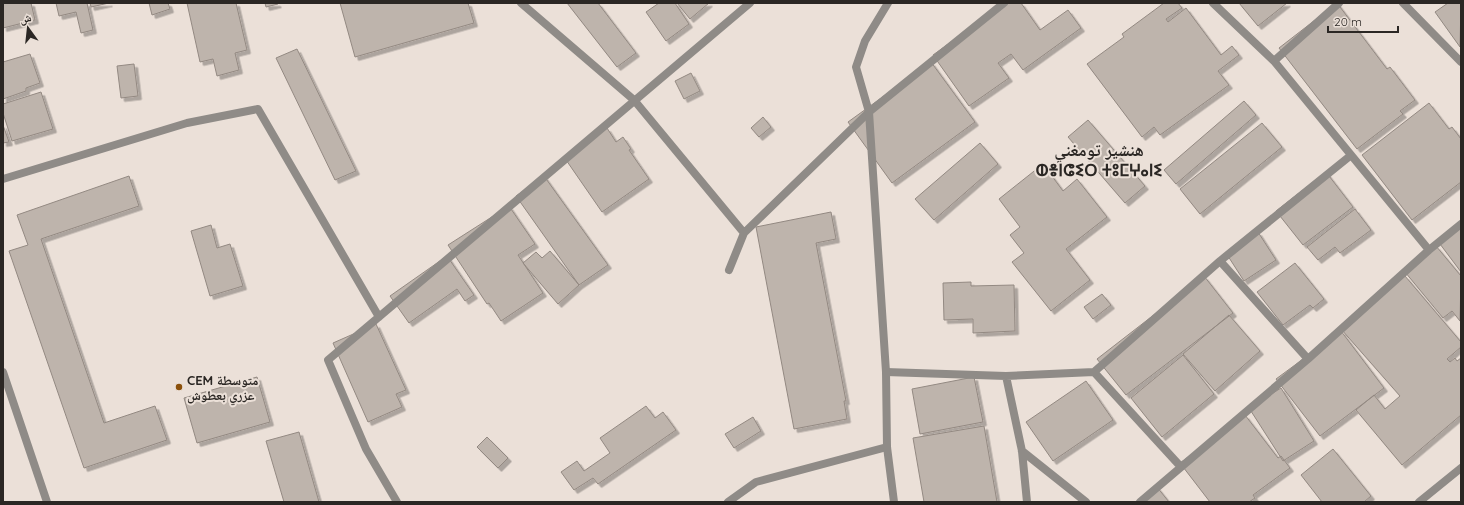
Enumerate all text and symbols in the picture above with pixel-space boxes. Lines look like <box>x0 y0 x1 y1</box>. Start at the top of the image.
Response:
north arrow <box>8 8 48 48</box>
scale bar <box>1328 8 1398 34</box>
text: ش <box>18 10 33 28</box>
text: 20 m <box>1334 14 1362 29</box>
district label: هنشير تومغني ⵀⴻⵏⵛⵉⵔ ⵜⵓⵎⵖⴰⵏⵉ <box>1036 139 1162 180</box>
place label: CEM متوسطة عزري بعطوش <box>187 372 258 406</box>
marker: CEM متوسطة عزري بعطوش <box>174 382 184 392</box>

